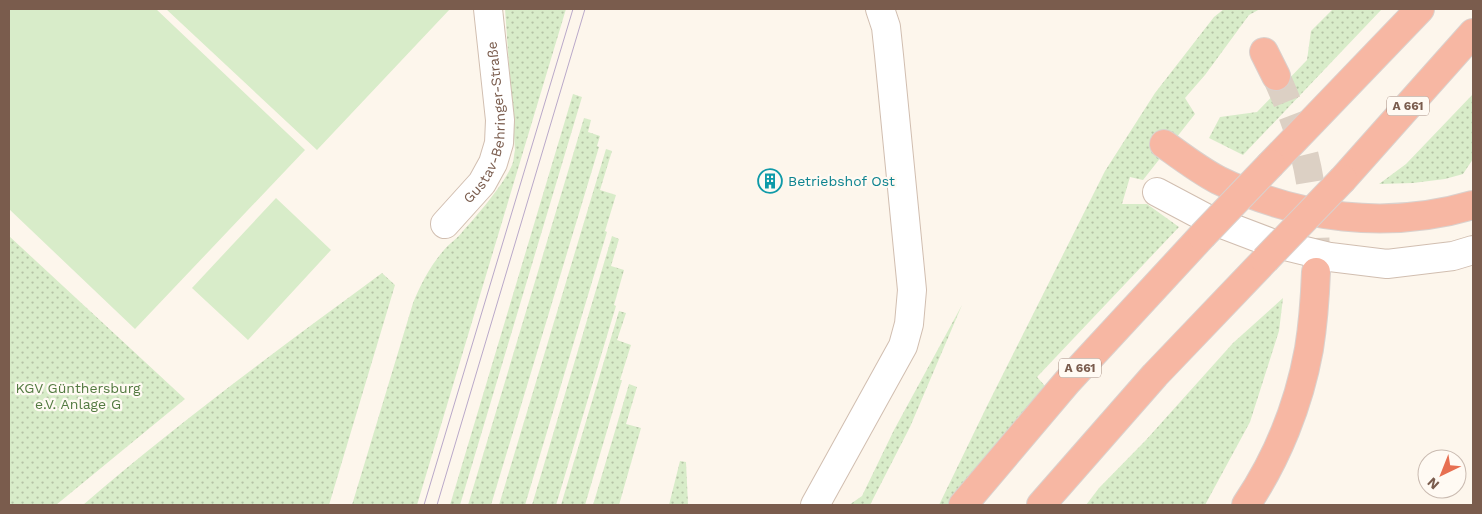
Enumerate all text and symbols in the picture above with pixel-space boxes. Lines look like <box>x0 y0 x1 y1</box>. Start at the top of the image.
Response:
street label: Gustav-Behringer-Straße <box>460 41 508 206</box>
road number: A 661 <box>1387 96 1429 115</box>
building icon: Betriebshof Ost <box>757 168 783 194</box>
place label: Betriebshof Ost <box>788 173 895 189</box>
road number: A 661 <box>1059 358 1101 378</box>
park label: KGV Günthersburg e.V. Anlage G <box>15 380 141 412</box>
north arrow <box>1417 449 1467 499</box>
text: N <box>1424 474 1442 493</box>

